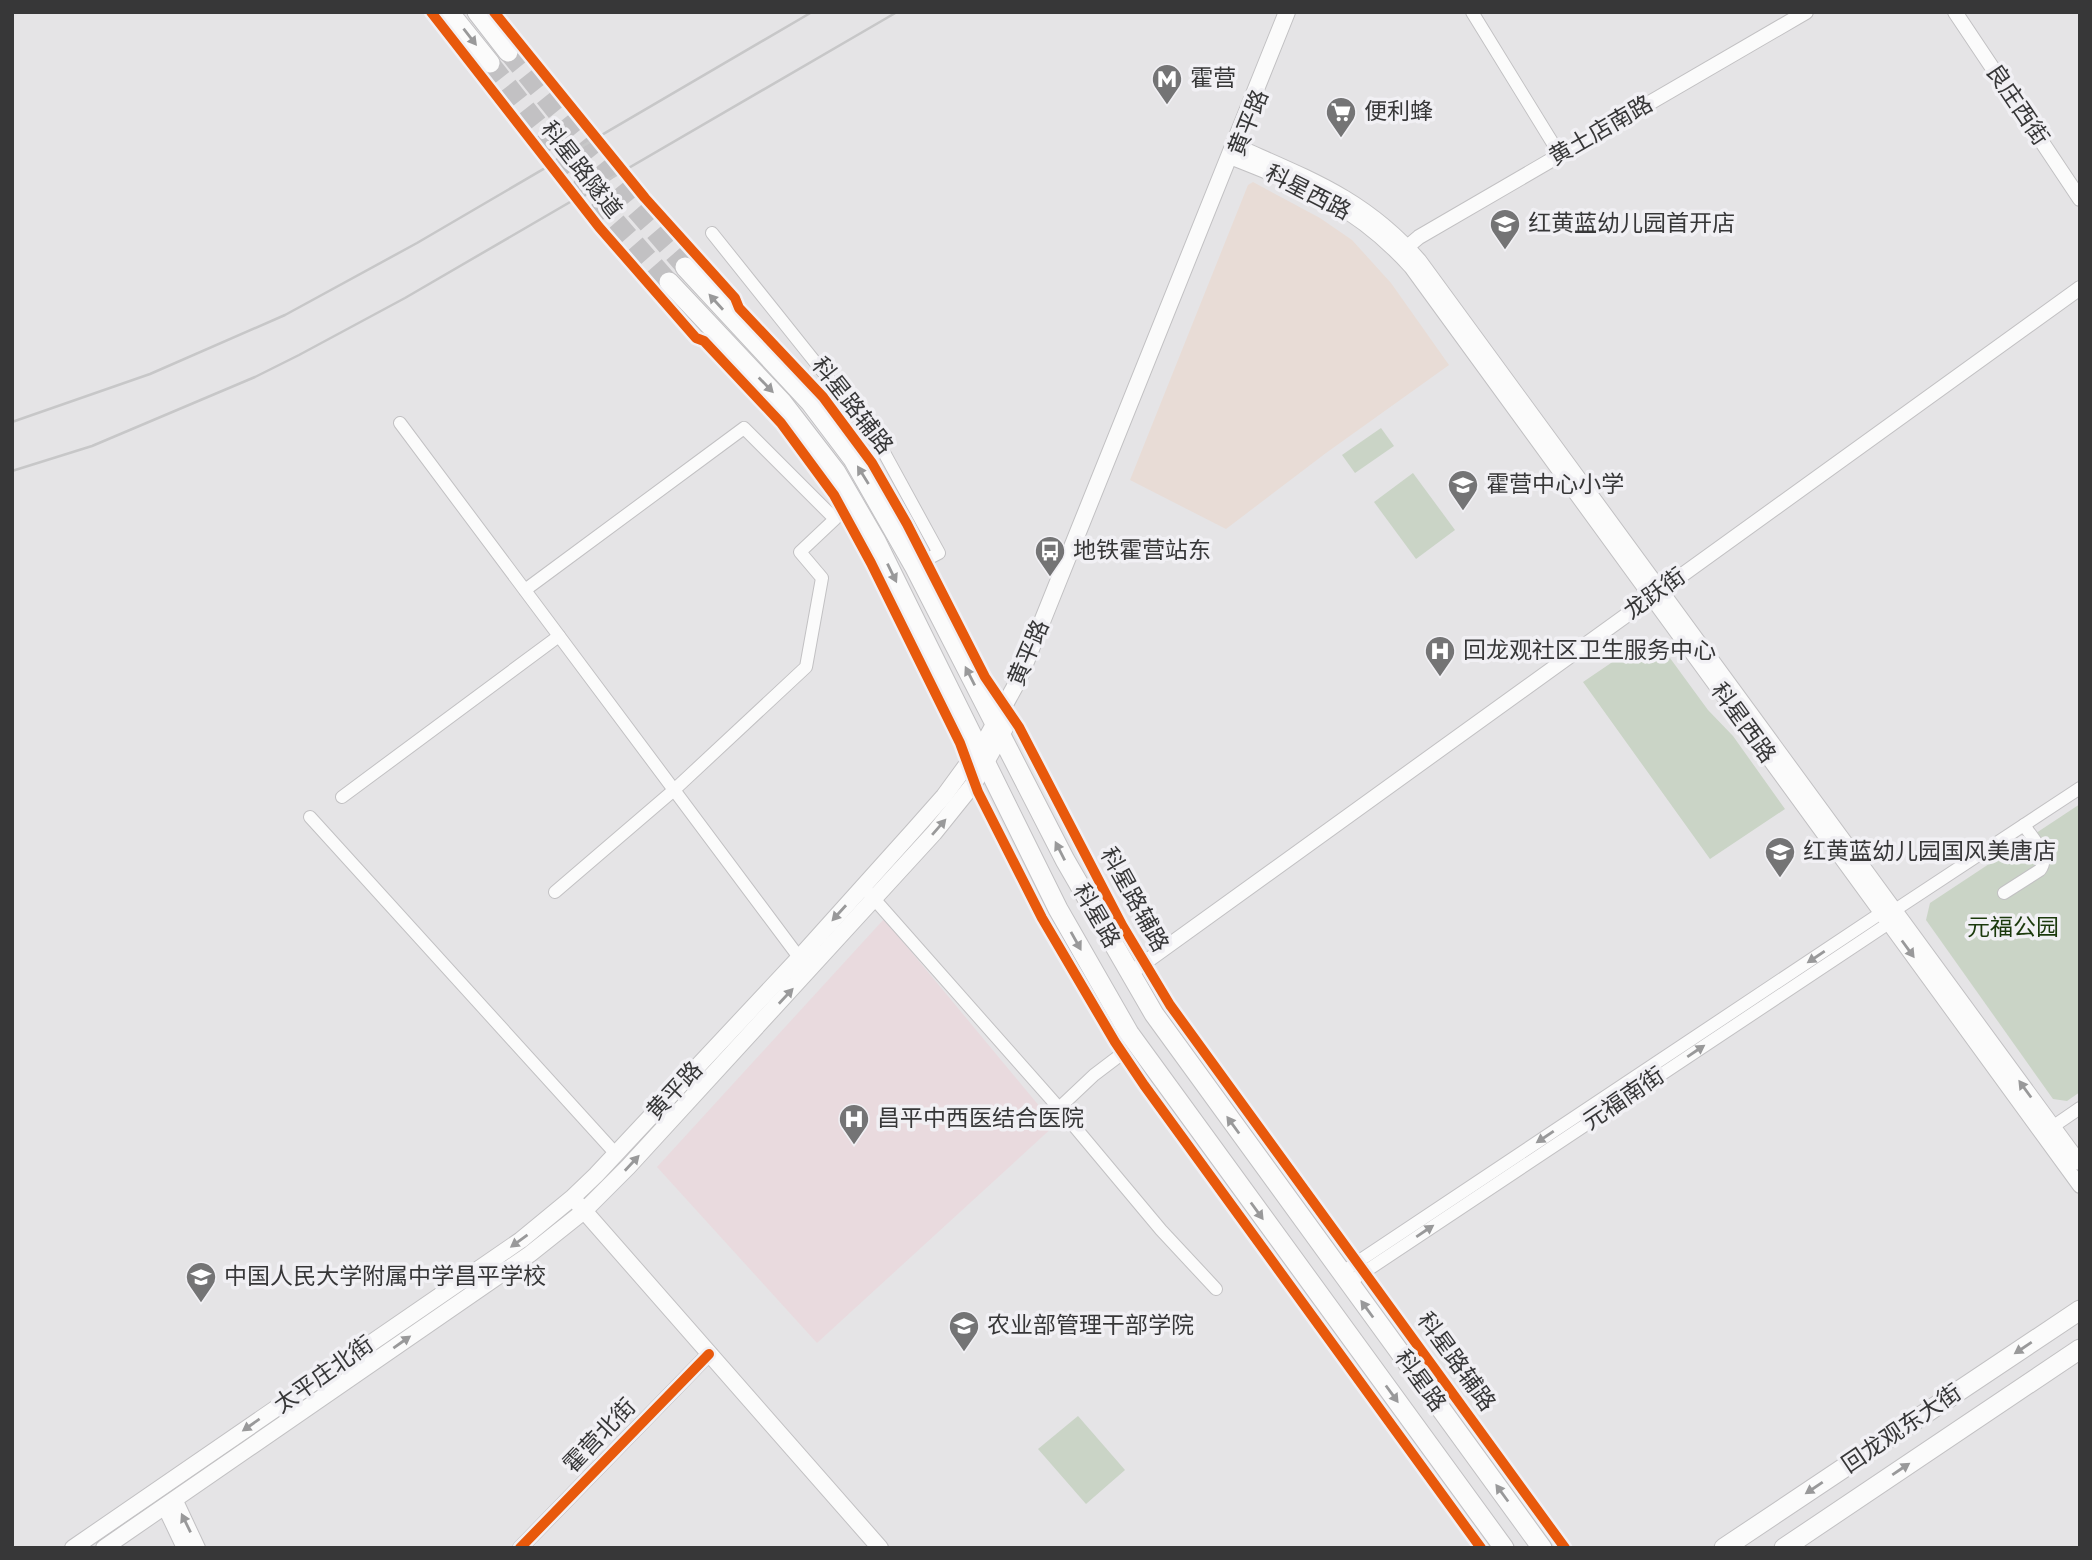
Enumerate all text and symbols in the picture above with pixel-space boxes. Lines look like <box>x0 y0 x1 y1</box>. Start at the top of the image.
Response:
one-way arrow <box>462 28 477 46</box>
street label: 良庄西街 <box>1980 59 2054 151</box>
metro station icon: 霍营 <box>1150 62 1184 106</box>
place label: 霍营 <box>1190 65 1236 93</box>
street label: 黄平路 <box>1223 86 1275 160</box>
street label: 黄土店南路 <box>1544 90 1658 172</box>
supermarket icon: 便利蜂 <box>1324 95 1358 139</box>
place label: 便利蜂 <box>1364 98 1433 126</box>
street label: 科星路隧道 <box>535 116 627 224</box>
street label: 科星西路 <box>1261 160 1355 226</box>
school or university icon: 红黄蓝幼儿园首开店 <box>1488 207 1522 251</box>
place label: 红黄蓝幼儿园首开店 <box>1528 210 1735 238</box>
one-way arrow <box>708 293 724 311</box>
street label: 科星路辅路 <box>806 352 898 460</box>
one-way arrow <box>757 376 773 393</box>
one-way arrow <box>857 465 870 485</box>
school or university icon: 霍营中心小学 <box>1446 468 1480 512</box>
place label: 霍营中心小学 <box>1486 471 1624 499</box>
bus stop icon: 地铁霍营站东 <box>1033 534 1067 578</box>
place label: 地铁霍营站东 <box>1073 537 1211 565</box>
street label: 龙跃街 <box>1619 562 1691 626</box>
one-way arrow <box>886 563 898 583</box>
street label: 黄平路 <box>1003 616 1055 690</box>
hospital icon: 回龙观社区卫生服务中心 <box>1423 634 1457 678</box>
place label: 回龙观社区卫生服务中心 <box>1463 637 1716 665</box>
one-way arrow <box>964 666 976 686</box>
street label: 科星西路 <box>1705 678 1781 768</box>
one-way arrow <box>931 819 946 836</box>
school or university icon: 红黄蓝幼儿园国风美唐店 <box>1763 835 1797 879</box>
place label: 红黄蓝幼儿园国风美唐店 <box>1803 838 2056 866</box>
one-way arrow <box>1054 840 1066 860</box>
street label: 科星路辅路 <box>1094 843 1174 957</box>
street label: 科星路 <box>1067 879 1125 953</box>
one-way arrow <box>831 904 847 922</box>
park label: 元福公园 <box>1967 914 2059 942</box>
one-way arrow <box>1070 931 1082 951</box>
one-way arrow <box>1900 940 1914 958</box>
one-way arrow <box>1806 950 1825 963</box>
one-way arrow <box>778 988 794 1005</box>
one-way arrow <box>1687 1045 1706 1058</box>
street label: 黄平路 <box>641 1056 709 1126</box>
street label: 元福南街 <box>1578 1062 1670 1136</box>
one-way arrow <box>2018 1079 2032 1098</box>
hospital icon: 昌平中西医结合医院 <box>837 1102 871 1146</box>
place label: 昌平中西医结合医院 <box>877 1105 1084 1133</box>
one-way arrow <box>1226 1116 1240 1134</box>
one-way arrow <box>1536 1130 1554 1144</box>
one-way arrow <box>623 1155 639 1172</box>
one-way arrow <box>1250 1202 1264 1220</box>
one-way arrow <box>1416 1224 1434 1238</box>
one-way arrow <box>510 1234 528 1248</box>
school or university icon: 中国人民大学附属中学昌平学校 <box>184 1260 218 1304</box>
place label: 中国人民大学附属中学昌平学校 <box>224 1263 546 1291</box>
one-way arrow <box>1361 1300 1375 1318</box>
street label: 科星路辅路 <box>1411 1307 1501 1417</box>
school or university icon: 农业部管理干部学院 <box>947 1309 981 1353</box>
place label: 农业部管理干部学院 <box>987 1312 1194 1340</box>
street label: 太平庄北街 <box>269 1331 379 1419</box>
one-way arrow <box>393 1335 411 1349</box>
one-way arrow <box>2013 1341 2033 1354</box>
street label: 科星路 <box>1389 1345 1451 1417</box>
street label: 回龙观东大街 <box>1837 1379 1967 1479</box>
one-way arrow <box>1385 1385 1399 1403</box>
street label: 霍营北街 <box>558 1393 642 1479</box>
one-way arrow <box>242 1418 260 1432</box>
one-way arrow <box>1892 1462 1910 1476</box>
one-way arrow <box>1804 1481 1823 1494</box>
one-way arrow <box>1495 1484 1509 1502</box>
one-way arrow <box>181 1513 192 1533</box>

